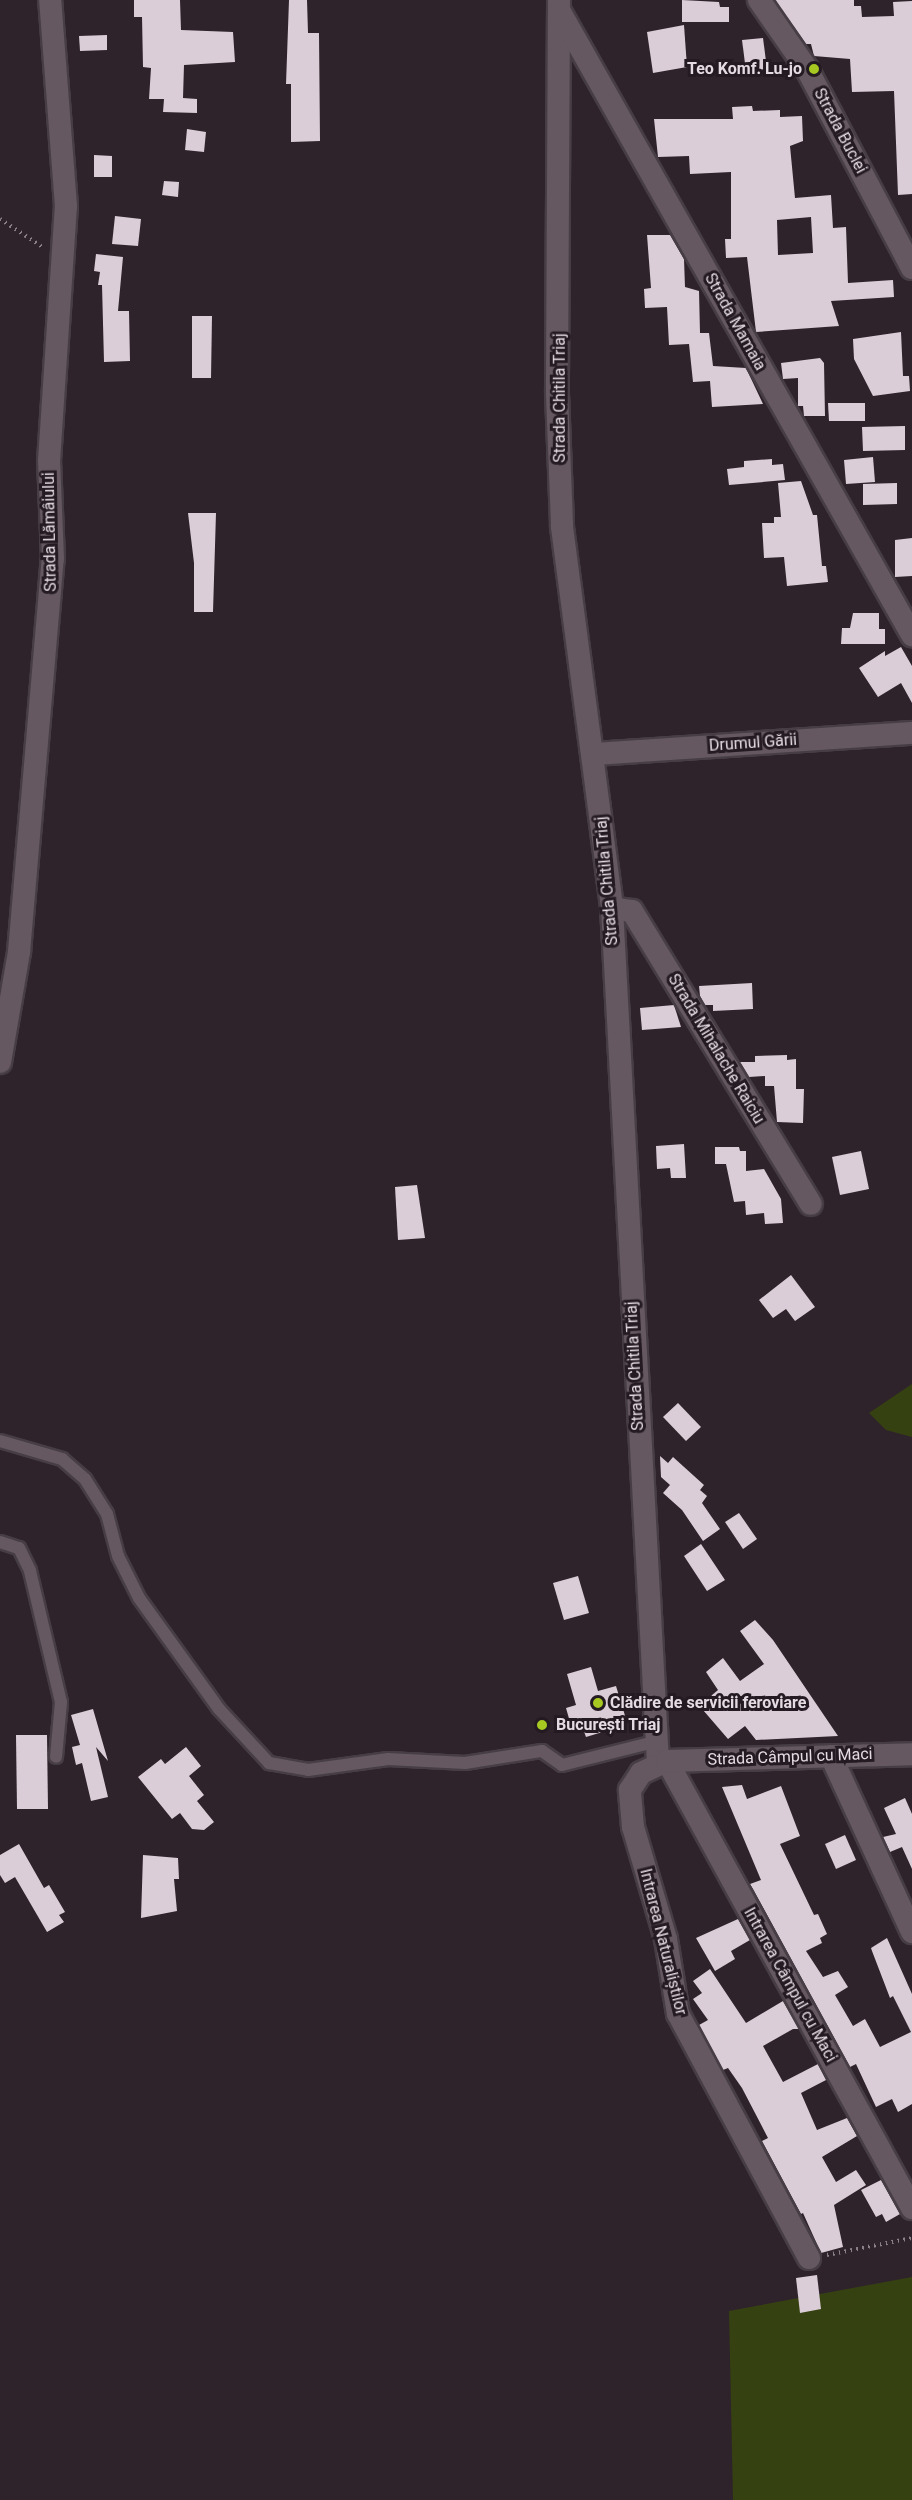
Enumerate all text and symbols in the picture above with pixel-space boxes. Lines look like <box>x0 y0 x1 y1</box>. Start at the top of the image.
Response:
place label: Teo Komf. Lu-jo <box>687 59 802 79</box>
marker: Teo Komf. Lu-jo <box>807 62 821 76</box>
street label: Strada Buclei <box>810 85 870 177</box>
street label: Strada Mamaia <box>700 270 770 374</box>
street label: Strada Chitila Triaj <box>550 333 570 463</box>
street label: Strada Lămâiului <box>39 472 61 592</box>
street label: Drumul Gării <box>708 730 798 756</box>
street label: Strada Chitila Triaj <box>592 815 622 947</box>
street label: Strada Mihalache Raiciu <box>664 971 768 1127</box>
street label: Strada Chitila Triaj <box>622 1301 648 1431</box>
place label: Clădire de servicii feroviare <box>610 1693 806 1713</box>
marker: Clădire de servicii feroviare <box>591 1696 605 1710</box>
place label: București Triaj <box>556 1715 661 1735</box>
marker: București Triaj <box>533 1716 551 1734</box>
street label: Strada Câmpul cu Maci <box>707 1745 873 1769</box>
street label: Intrarea Naturaliștilor <box>636 1867 690 2017</box>
street label: Intrarea Câmpul cu Maci <box>740 1904 840 2066</box>

